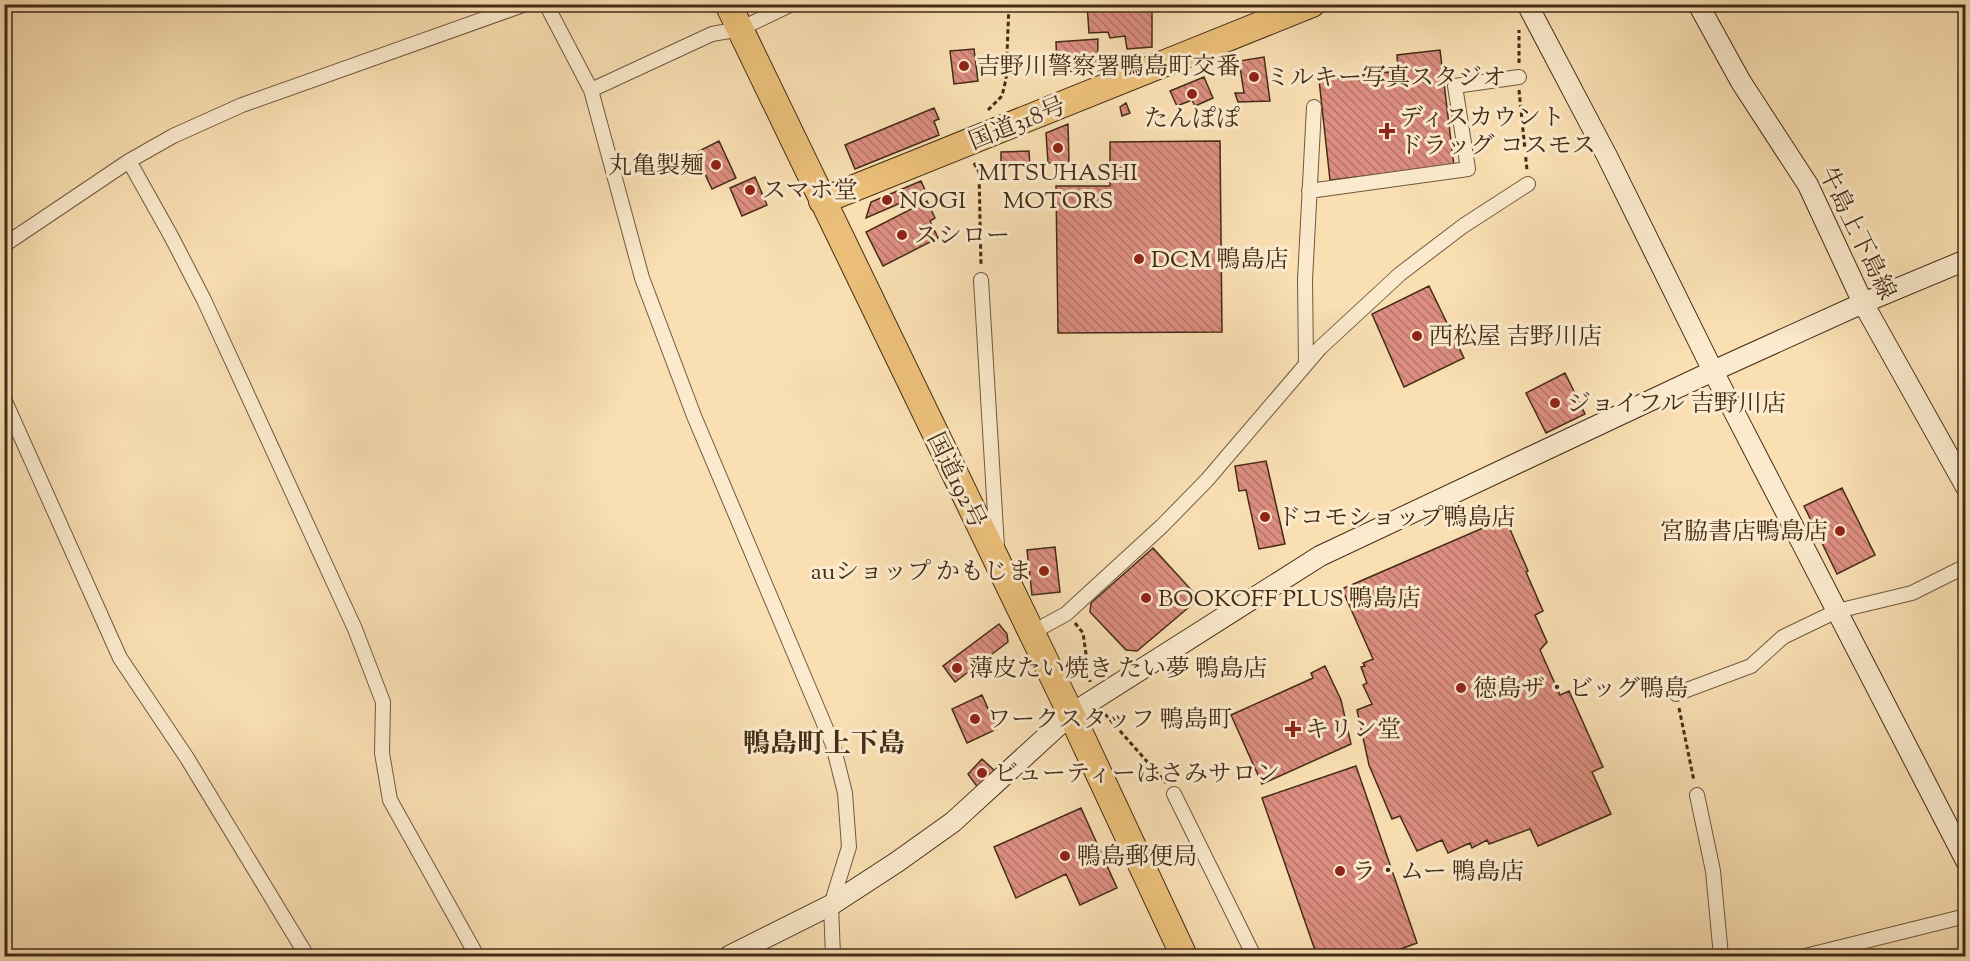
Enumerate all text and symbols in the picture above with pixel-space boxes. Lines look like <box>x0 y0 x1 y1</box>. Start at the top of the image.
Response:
place label: 吉野川警察署鴨島町交番 <box>976 51 1240 85</box>
marker: 吉野川警察署鴨島町交番 <box>957 59 971 73</box>
place label: ミルキー写真スタジオ <box>1266 62 1506 96</box>
marker: ミルキー写真スタジオ <box>1247 70 1261 84</box>
marker: たんぽぽ <box>1185 87 1199 101</box>
street label: 国道318号 <box>964 90 1071 160</box>
place label: ディスカウント ドラッグ コスモス <box>1399 102 1596 164</box>
place label: たんぽぽ <box>1144 103 1240 137</box>
marker: ディスカウント ドラッグ コスモス <box>1380 124 1394 138</box>
marker: MITSUHASHI MOTORS <box>1051 141 1065 155</box>
place label: 丸亀製麺 <box>608 150 704 184</box>
place label: MITSUHASHI MOTORS <box>978 157 1138 219</box>
marker: 丸亀製麺 <box>709 158 723 172</box>
street label: 牛島上下島線 <box>1809 162 1903 306</box>
place label: スマホ堂 <box>762 175 858 209</box>
marker: スマホ堂 <box>743 183 757 197</box>
place label: NOGI <box>899 185 966 219</box>
marker: NOGI <box>880 193 894 207</box>
place label: スシロー <box>914 220 1010 254</box>
marker: スシロー <box>895 228 909 242</box>
place label: DCM 鴨島店 <box>1151 244 1289 278</box>
marker: DCM 鴨島店 <box>1132 252 1146 266</box>
place label: 西松屋 吉野川店 <box>1429 321 1602 355</box>
marker: 西松屋 吉野川店 <box>1410 329 1424 343</box>
place label: ジョイフル 吉野川店 <box>1567 388 1786 422</box>
marker: ジョイフル 吉野川店 <box>1548 396 1562 410</box>
street label: 国道192号 <box>917 427 993 535</box>
place label: ドコモショップ鴨島店 <box>1277 502 1516 536</box>
marker: ドコモショップ鴨島店 <box>1258 510 1272 524</box>
place label: 宮脇書店鴨島店 <box>1660 516 1828 550</box>
marker: 宮脇書店鴨島店 <box>1833 524 1847 538</box>
place label: auショップ かもじま <box>811 556 1032 590</box>
marker: auショップ かもじま <box>1037 564 1051 578</box>
place label: BOOKOFF PLUS 鴨島店 <box>1158 583 1421 617</box>
marker: BOOKOFF PLUS 鴨島店 <box>1139 591 1153 605</box>
place label: 薄皮たい焼き たい夢 鴨島店 <box>969 653 1267 687</box>
marker: 薄皮たい焼き たい夢 鴨島店 <box>950 661 964 675</box>
place label: 徳島ザ・ビッグ鴨島 <box>1473 673 1688 707</box>
marker: 徳島ザ・ビッグ鴨島 <box>1454 681 1468 695</box>
place label: ワークスタッフ 鴨島町 <box>987 704 1232 738</box>
marker: ワークスタッフ 鴨島町 <box>968 712 982 726</box>
place label: キリン堂 <box>1305 714 1401 748</box>
marker: キリン堂 <box>1286 722 1300 736</box>
district label: 鴨島町上下島 <box>743 726 905 765</box>
place label: ビューティーはさみサロン <box>994 758 1280 792</box>
marker: ビューティーはさみサロン <box>975 766 989 780</box>
place label: 鴨島郵便局 <box>1077 841 1197 875</box>
marker: 鴨島郵便局 <box>1058 849 1072 863</box>
place label: ラ・ムー 鴨島店 <box>1352 856 1524 890</box>
marker: ラ・ムー 鴨島店 <box>1333 864 1347 878</box>

